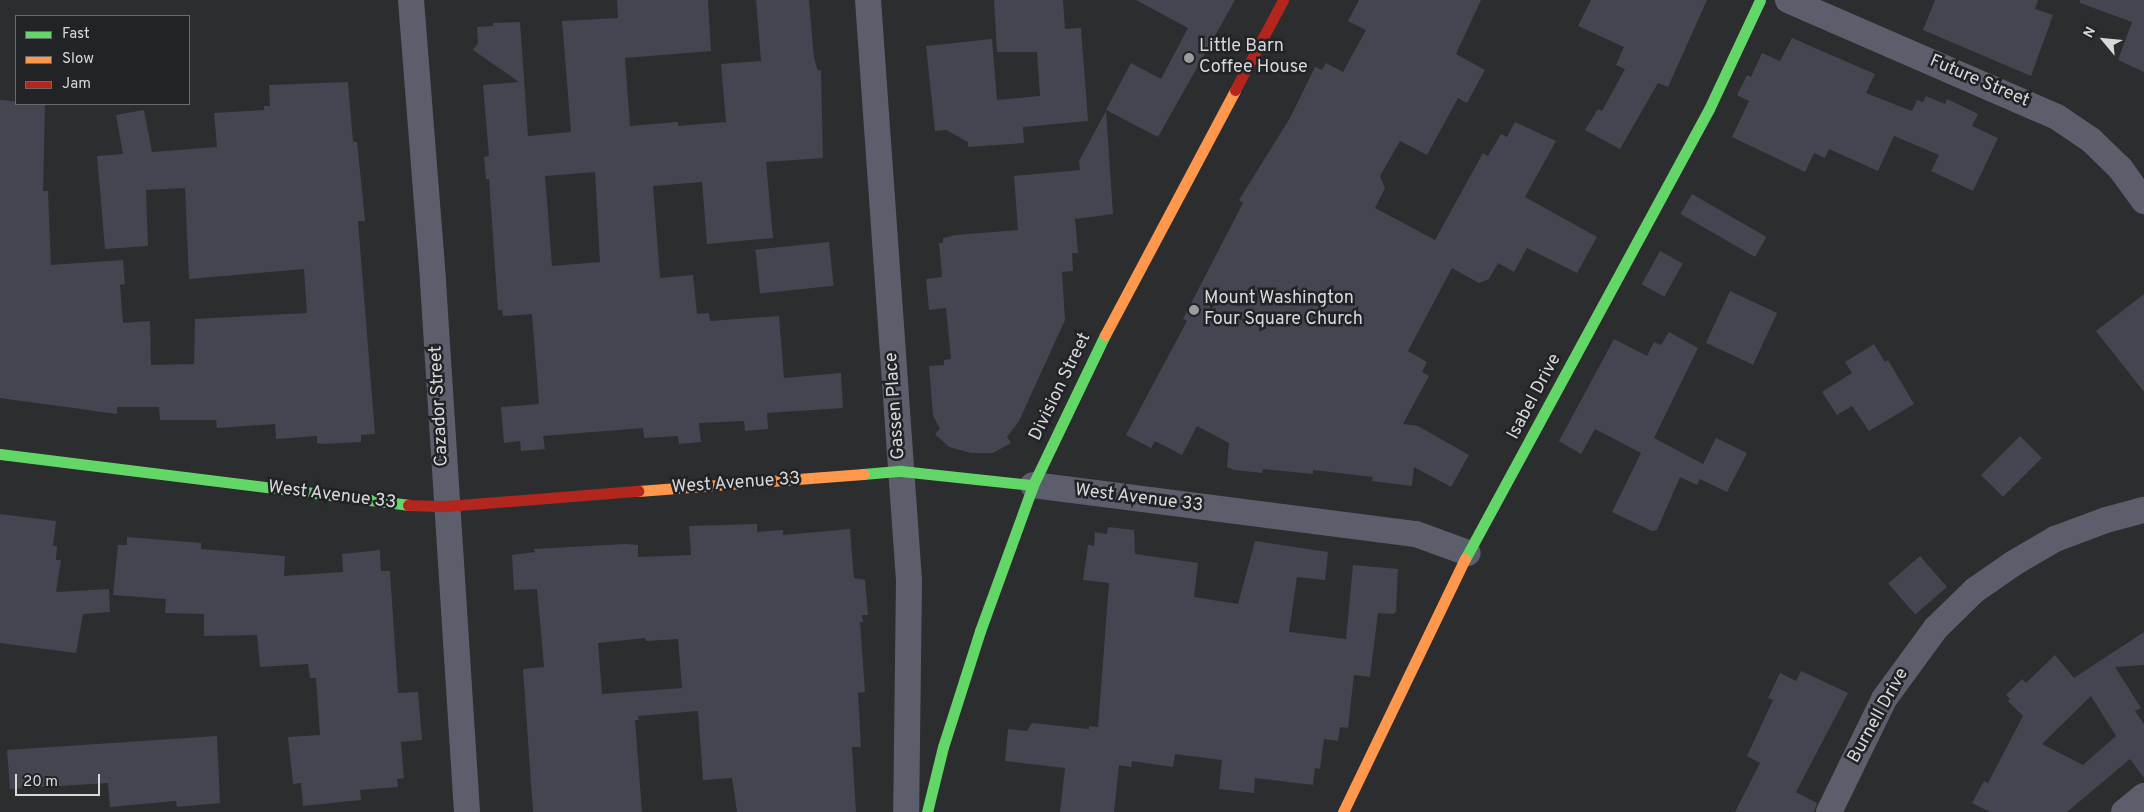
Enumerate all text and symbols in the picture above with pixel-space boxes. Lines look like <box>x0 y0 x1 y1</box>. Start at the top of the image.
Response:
legend <box>15 15 190 105</box>
north arrow <box>2079 15 2129 65</box>
text: N <box>2080 24 2100 41</box>
text: Fast <box>62 25 90 44</box>
place label: Little Barn Coffee House <box>1199 37 1308 80</box>
text: Slow <box>62 50 94 69</box>
street label: Future Street <box>1926 51 2032 113</box>
marker: Little Barn Coffee House <box>1183 52 1195 64</box>
text: Jam <box>62 75 91 94</box>
place label: Mount Washington Four Square Church <box>1204 289 1363 332</box>
marker: Mount Washington Four Square Church <box>1188 304 1200 316</box>
street label: Division Street <box>1026 329 1096 445</box>
street label: Cazador Street <box>426 345 454 467</box>
street label: Isabel Drive <box>1503 350 1567 444</box>
street label: Gassen Place <box>881 352 911 460</box>
street label: West Avenue 33 <box>671 469 801 499</box>
street label: West Avenue 33 <box>266 477 398 515</box>
street label: West Avenue 33 <box>1073 480 1205 518</box>
street label: Burnell Drive <box>1844 665 1914 767</box>
scale bar <box>18 764 102 796</box>
text: 20 m <box>23 773 58 792</box>

